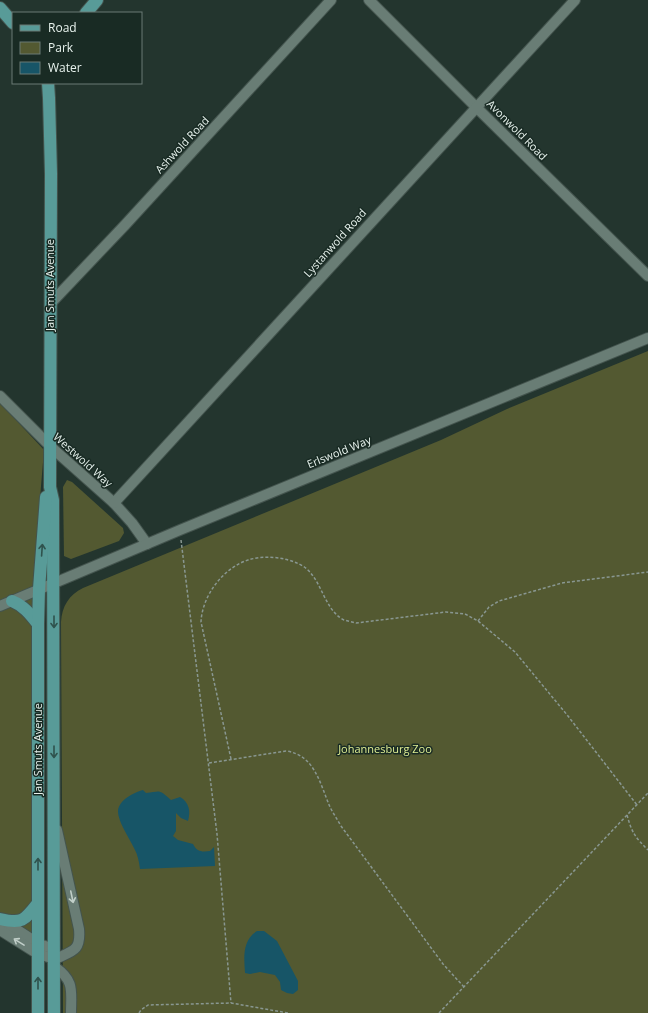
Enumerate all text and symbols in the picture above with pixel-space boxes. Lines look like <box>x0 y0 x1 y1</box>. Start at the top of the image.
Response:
legend <box>12 12 142 84</box>
text: Road <box>48 19 77 36</box>
text: Park <box>48 39 74 56</box>
text: Water <box>48 59 82 76</box>
street label: Avonwold Road <box>484 96 551 163</box>
street label: Ashwold Road <box>151 113 212 176</box>
street label: Lystanwold Road <box>300 205 369 280</box>
street label: Jan Smuts Avenue <box>42 239 57 332</box>
street label: Westwold Way <box>51 429 116 491</box>
street label: Erlswold Way <box>305 432 374 471</box>
one-way arrow <box>39 544 46 557</box>
one-way arrow <box>50 615 58 628</box>
street label: Jan Smuts Avenue <box>30 703 45 796</box>
park label: Johannesburg Zoo <box>337 741 432 756</box>
one-way arrow <box>50 745 58 758</box>
one-way arrow <box>34 858 42 871</box>
one-way arrow <box>68 891 76 904</box>
one-way arrow <box>14 938 25 946</box>
one-way arrow <box>34 977 42 990</box>

